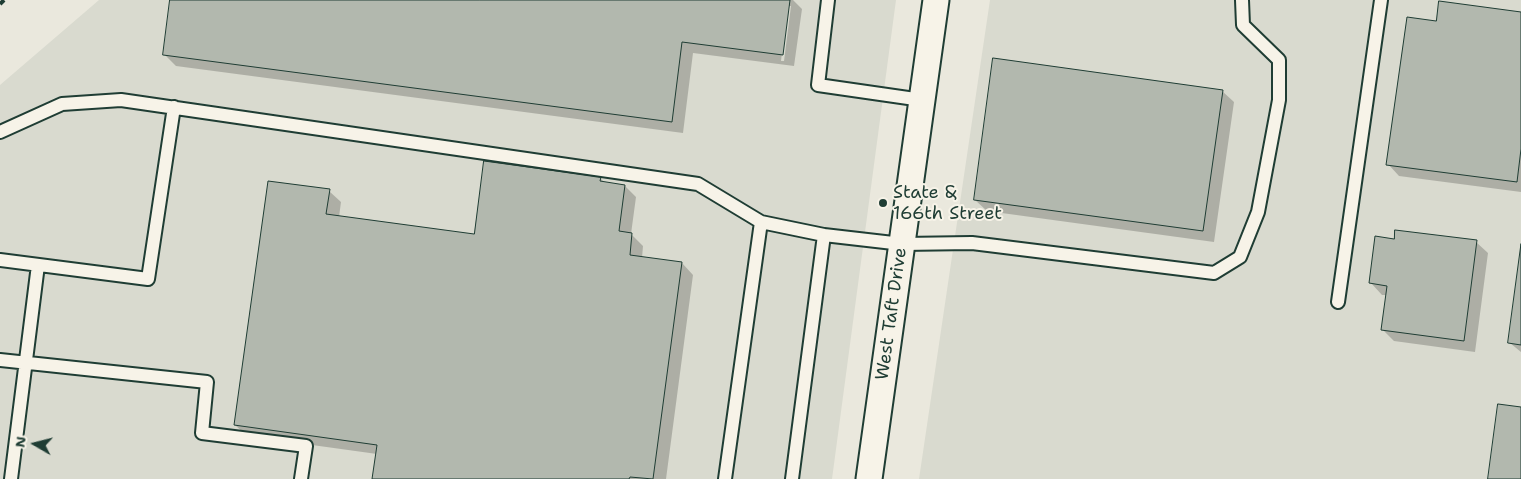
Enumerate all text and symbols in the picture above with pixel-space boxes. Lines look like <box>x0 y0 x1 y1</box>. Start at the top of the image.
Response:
place label: State & 166th Street <box>893 182 1002 224</box>
marker: State & 166th Street <box>877 197 889 209</box>
street label: West Taft Drive <box>872 246 912 382</box>
north arrow <box>10 419 60 469</box>
text: N <box>10 435 30 449</box>

